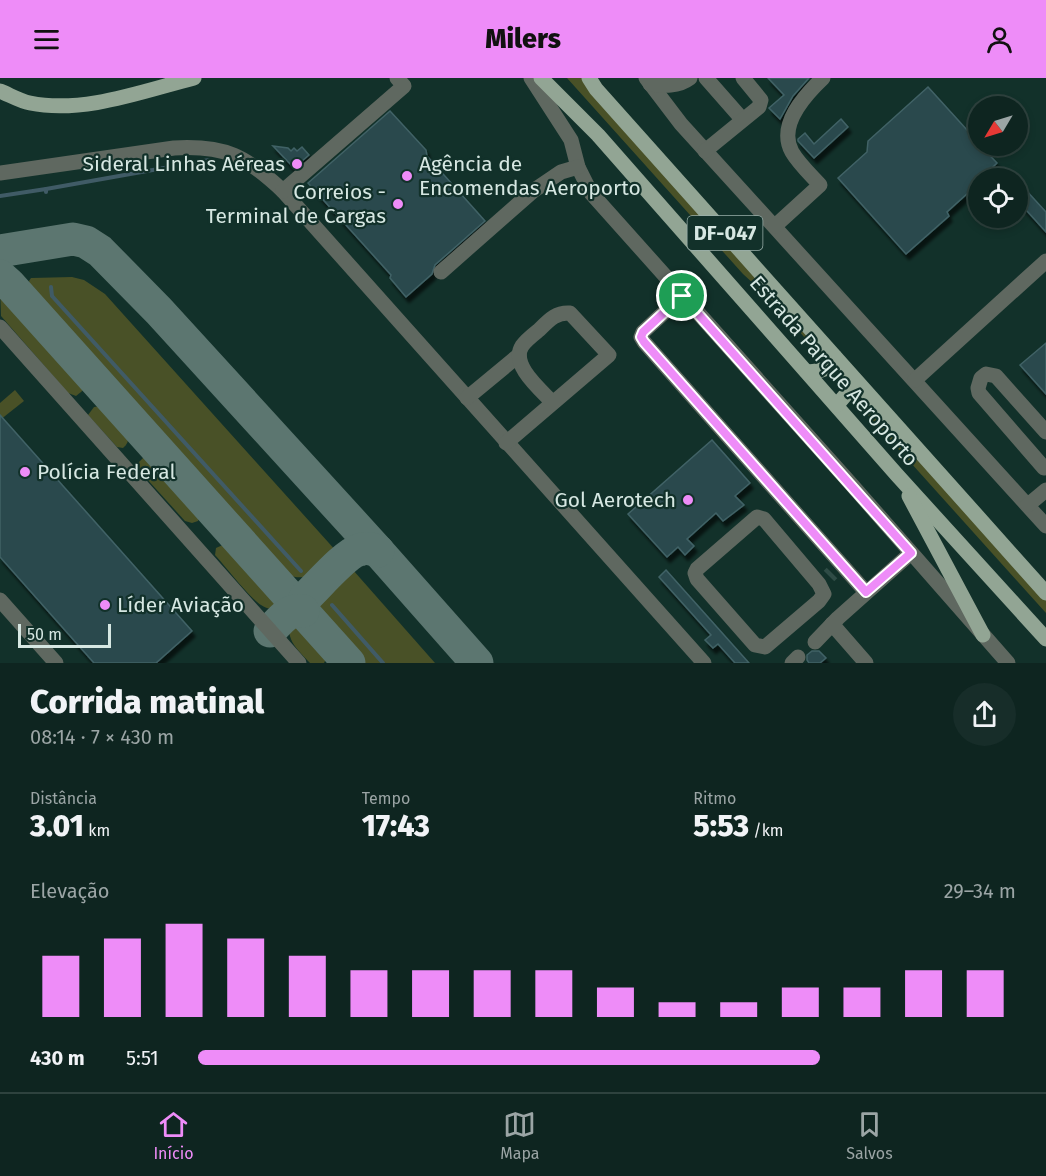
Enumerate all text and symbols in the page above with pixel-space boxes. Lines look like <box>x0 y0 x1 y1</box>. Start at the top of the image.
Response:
icon: menu <box>30 23 63 56</box>
text: Milers <box>485 23 561 55</box>
icon: person <box>983 23 1016 56</box>
north arrow <box>968 96 1028 156</box>
map controls <box>968 96 1028 228</box>
place label: Sideral Linhas Aéreas <box>83 151 285 177</box>
place label: Agência de Encomendas Aeroporto <box>419 151 641 201</box>
marker: Sideral Linhas Aéreas <box>290 157 304 171</box>
button: locate <box>968 168 1028 228</box>
marker: Agência de Encomendas Aeroporto <box>400 169 414 183</box>
place label: Correios - Terminal de Cargas <box>206 179 386 229</box>
marker: Correios - Terminal de Cargas <box>391 197 405 211</box>
road number: DF-047 <box>688 216 762 250</box>
pin <box>656 270 707 321</box>
street label: Estrada Parque Aeroporto <box>744 270 924 472</box>
icon: arrive <box>665 279 698 312</box>
place label: Polícia Federal <box>37 459 176 485</box>
marker: Polícia Federal <box>18 465 32 479</box>
place label: Gol Aerotech <box>554 487 676 513</box>
marker: Gol Aerotech <box>681 493 695 507</box>
place label: Líder Aviação <box>117 592 244 618</box>
marker: Líder Aviação <box>98 598 112 612</box>
scale bar <box>18 621 111 648</box>
text: 50 m <box>27 625 62 644</box>
text: Corrida matinal <box>30 682 264 722</box>
button: share <box>953 683 1016 746</box>
text: 08:14 · 7 × 430 m <box>30 725 174 749</box>
text: Distância <box>30 789 97 808</box>
text: Tempo <box>362 789 410 808</box>
text: Ritmo <box>693 789 736 808</box>
text: 3.01 <box>30 808 84 844</box>
text: 17:43 <box>362 808 430 844</box>
text: 5:53 <box>693 808 749 844</box>
text: km <box>84 821 110 840</box>
text: /km <box>749 821 784 840</box>
text: Elevação <box>30 879 109 903</box>
text: 29–34 m <box>944 879 1016 903</box>
text: 430 m <box>30 1046 85 1070</box>
text: 5:51 <box>126 1046 159 1070</box>
tab: Início <box>153 1108 194 1163</box>
tab: Mapa <box>500 1108 539 1163</box>
tab: Salvos <box>846 1108 893 1163</box>

